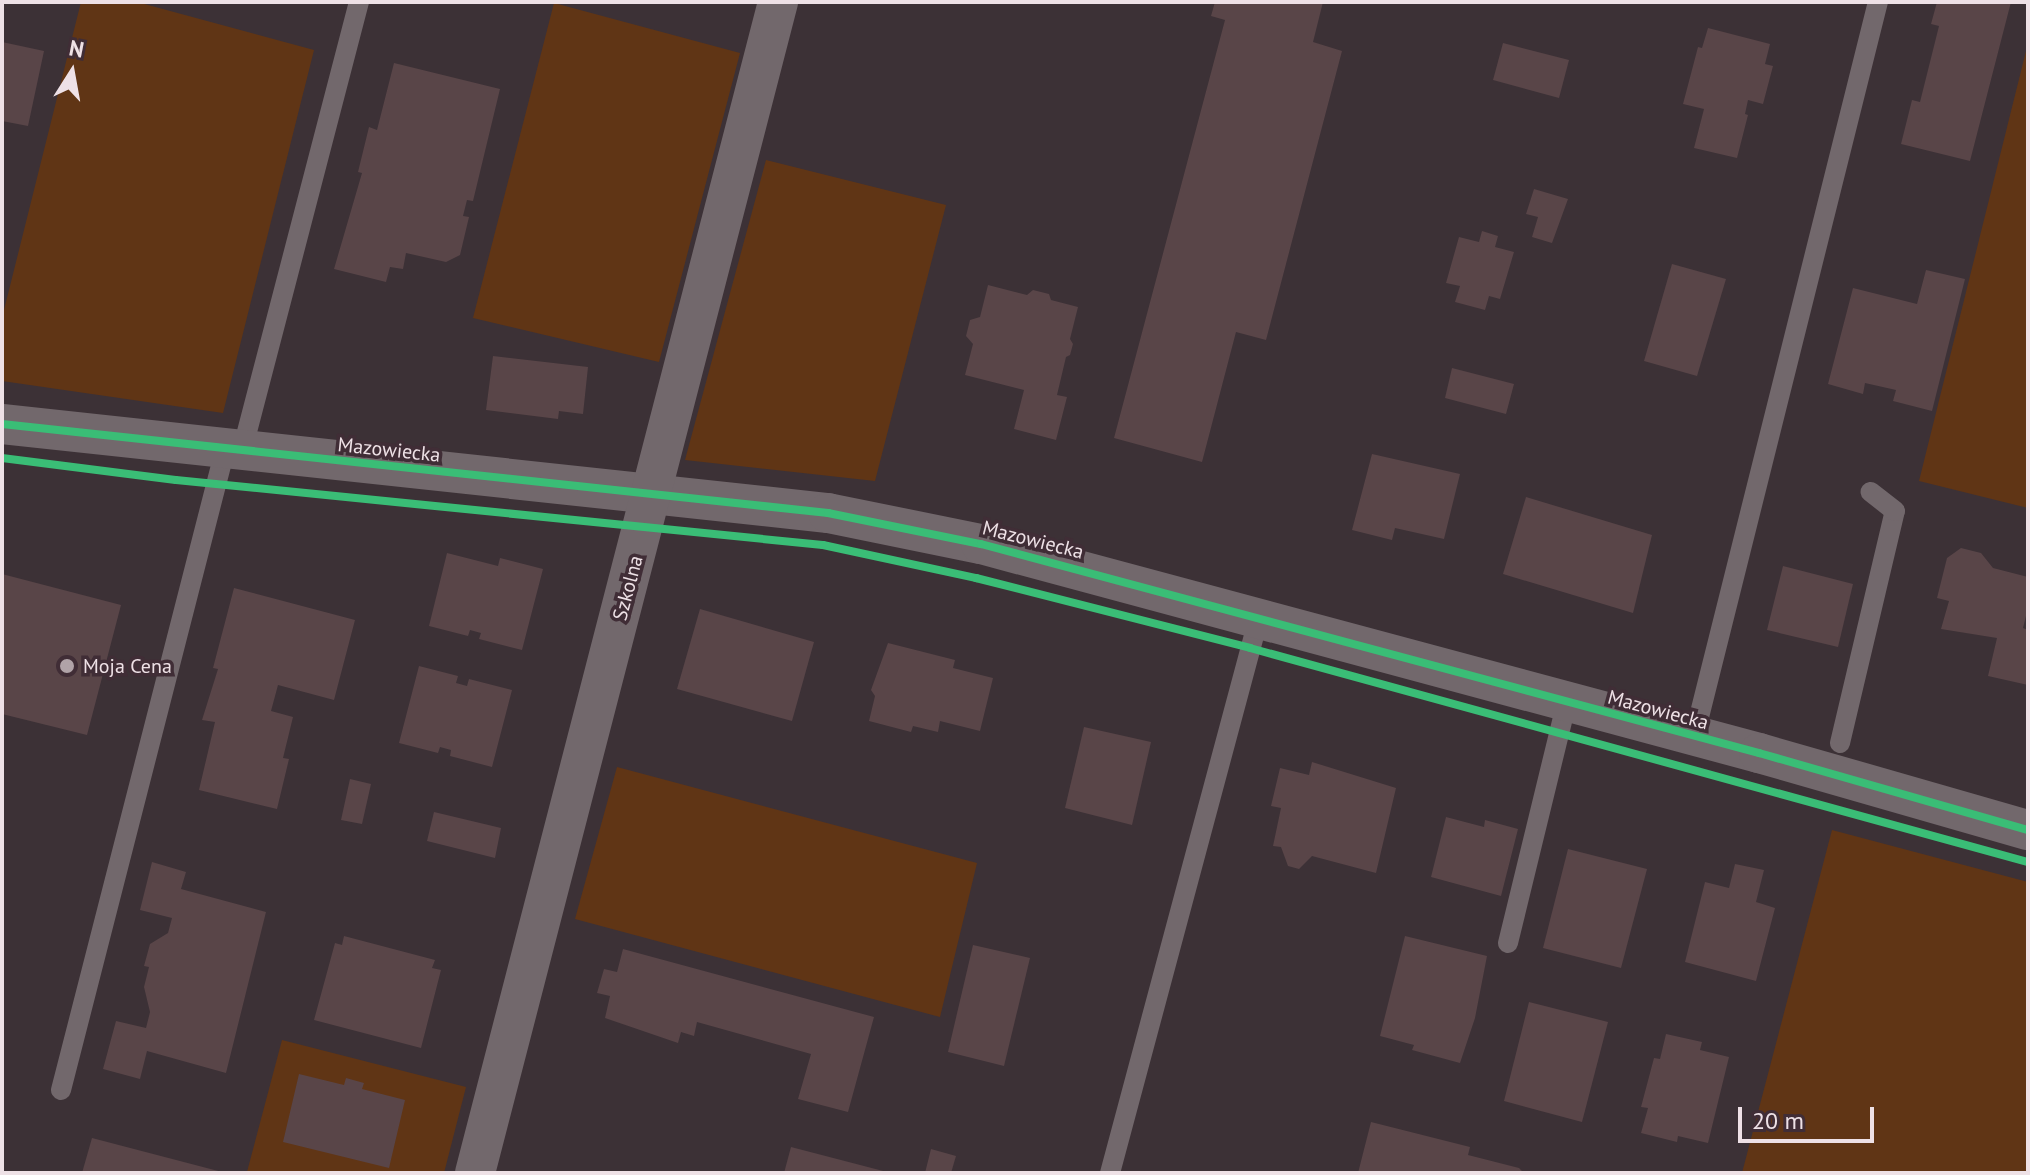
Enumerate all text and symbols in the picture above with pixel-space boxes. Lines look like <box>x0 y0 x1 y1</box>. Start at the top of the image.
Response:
north arrow <box>32 32 112 112</box>
text: N <box>67 33 86 64</box>
street label: Mazowiecka <box>336 433 442 467</box>
street label: Mazowiecka <box>980 516 1086 564</box>
street label: Szkolna <box>608 553 648 623</box>
place label: Moja Cena <box>83 654 172 678</box>
marker: Moja Cena <box>58 657 76 675</box>
street label: Mazowiecka <box>1605 685 1711 735</box>
scale bar <box>1742 1091 1878 1141</box>
text: 20 m <box>1752 1105 1804 1136</box>

